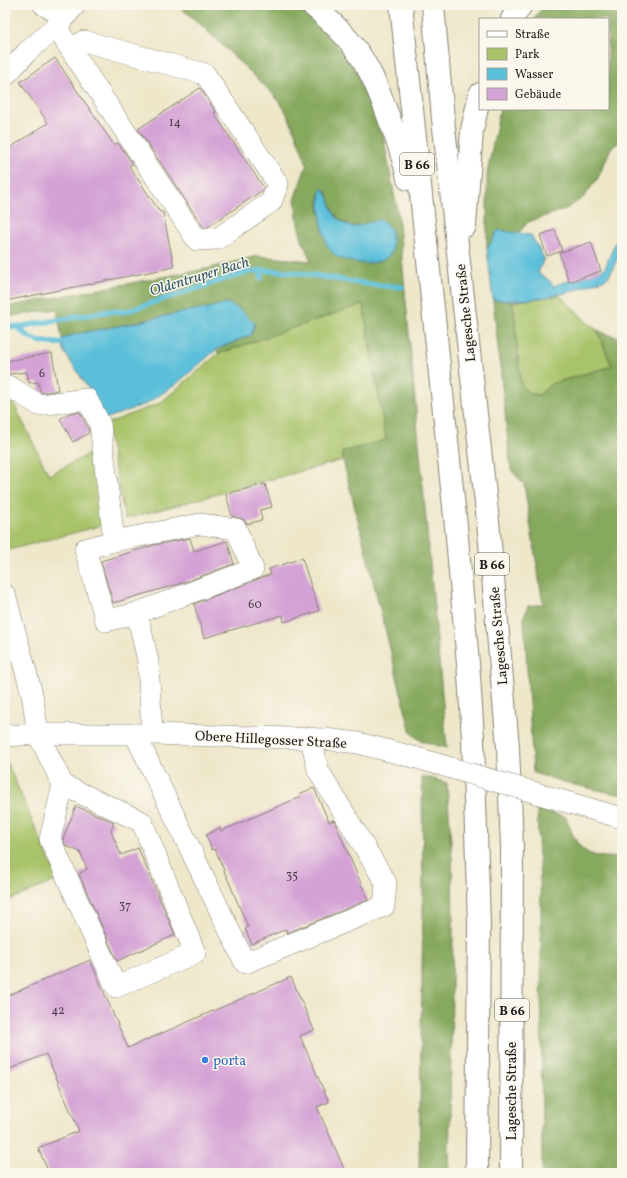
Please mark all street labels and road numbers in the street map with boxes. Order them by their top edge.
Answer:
road number: B 66 [400,153,434,175]
street label: Lagesche Straße [452,262,481,363]
road number: B 66 [475,553,509,575]
street label: Lagesche Straße [486,585,513,686]
street label: Obere Hillegosser Straße [195,727,348,754]
road number: B 66 [495,999,529,1021]
street label: Lagesche Straße [503,1041,522,1140]

